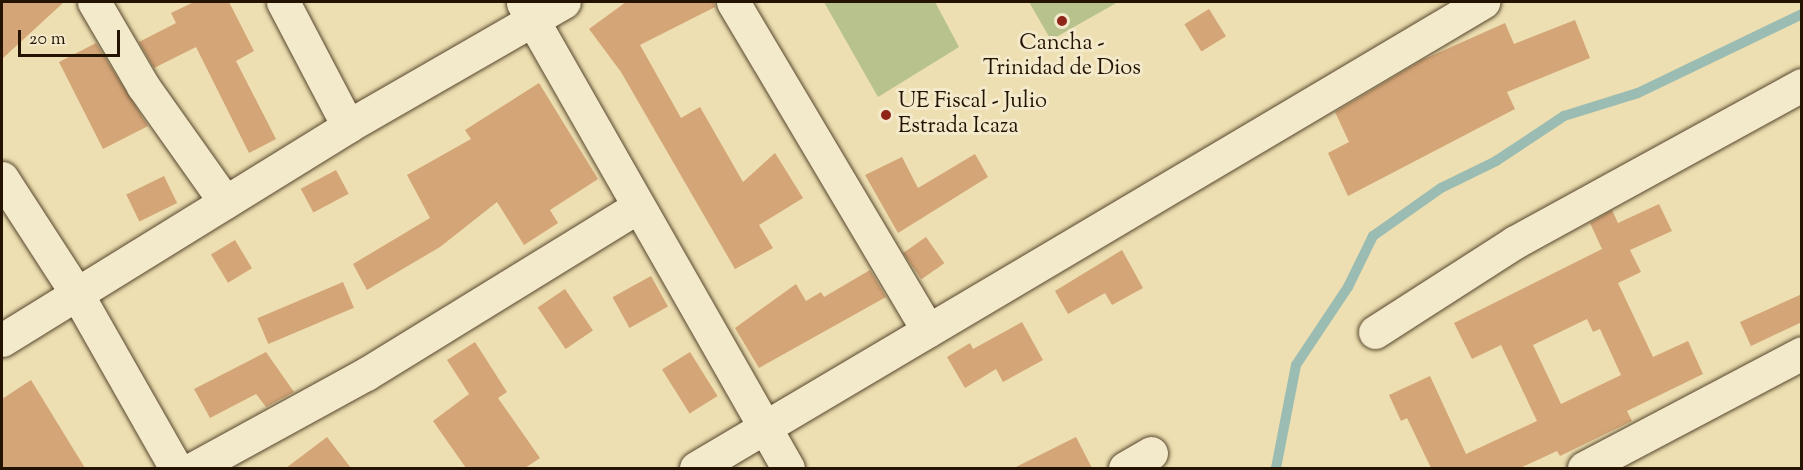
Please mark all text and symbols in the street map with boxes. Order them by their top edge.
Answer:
marker: Cancha - Trinidad de Dios [1055,14,1069,28]
scale bar [21,18,123,56]
text: 20 m [29,27,66,53]
place label: Cancha - Trinidad de Dios [983,31,1141,82]
place label: UE Fiscal - Julio Estrada Icaza [898,89,1047,140]
marker: UE Fiscal - Julio Estrada Icaza [879,108,893,122]

